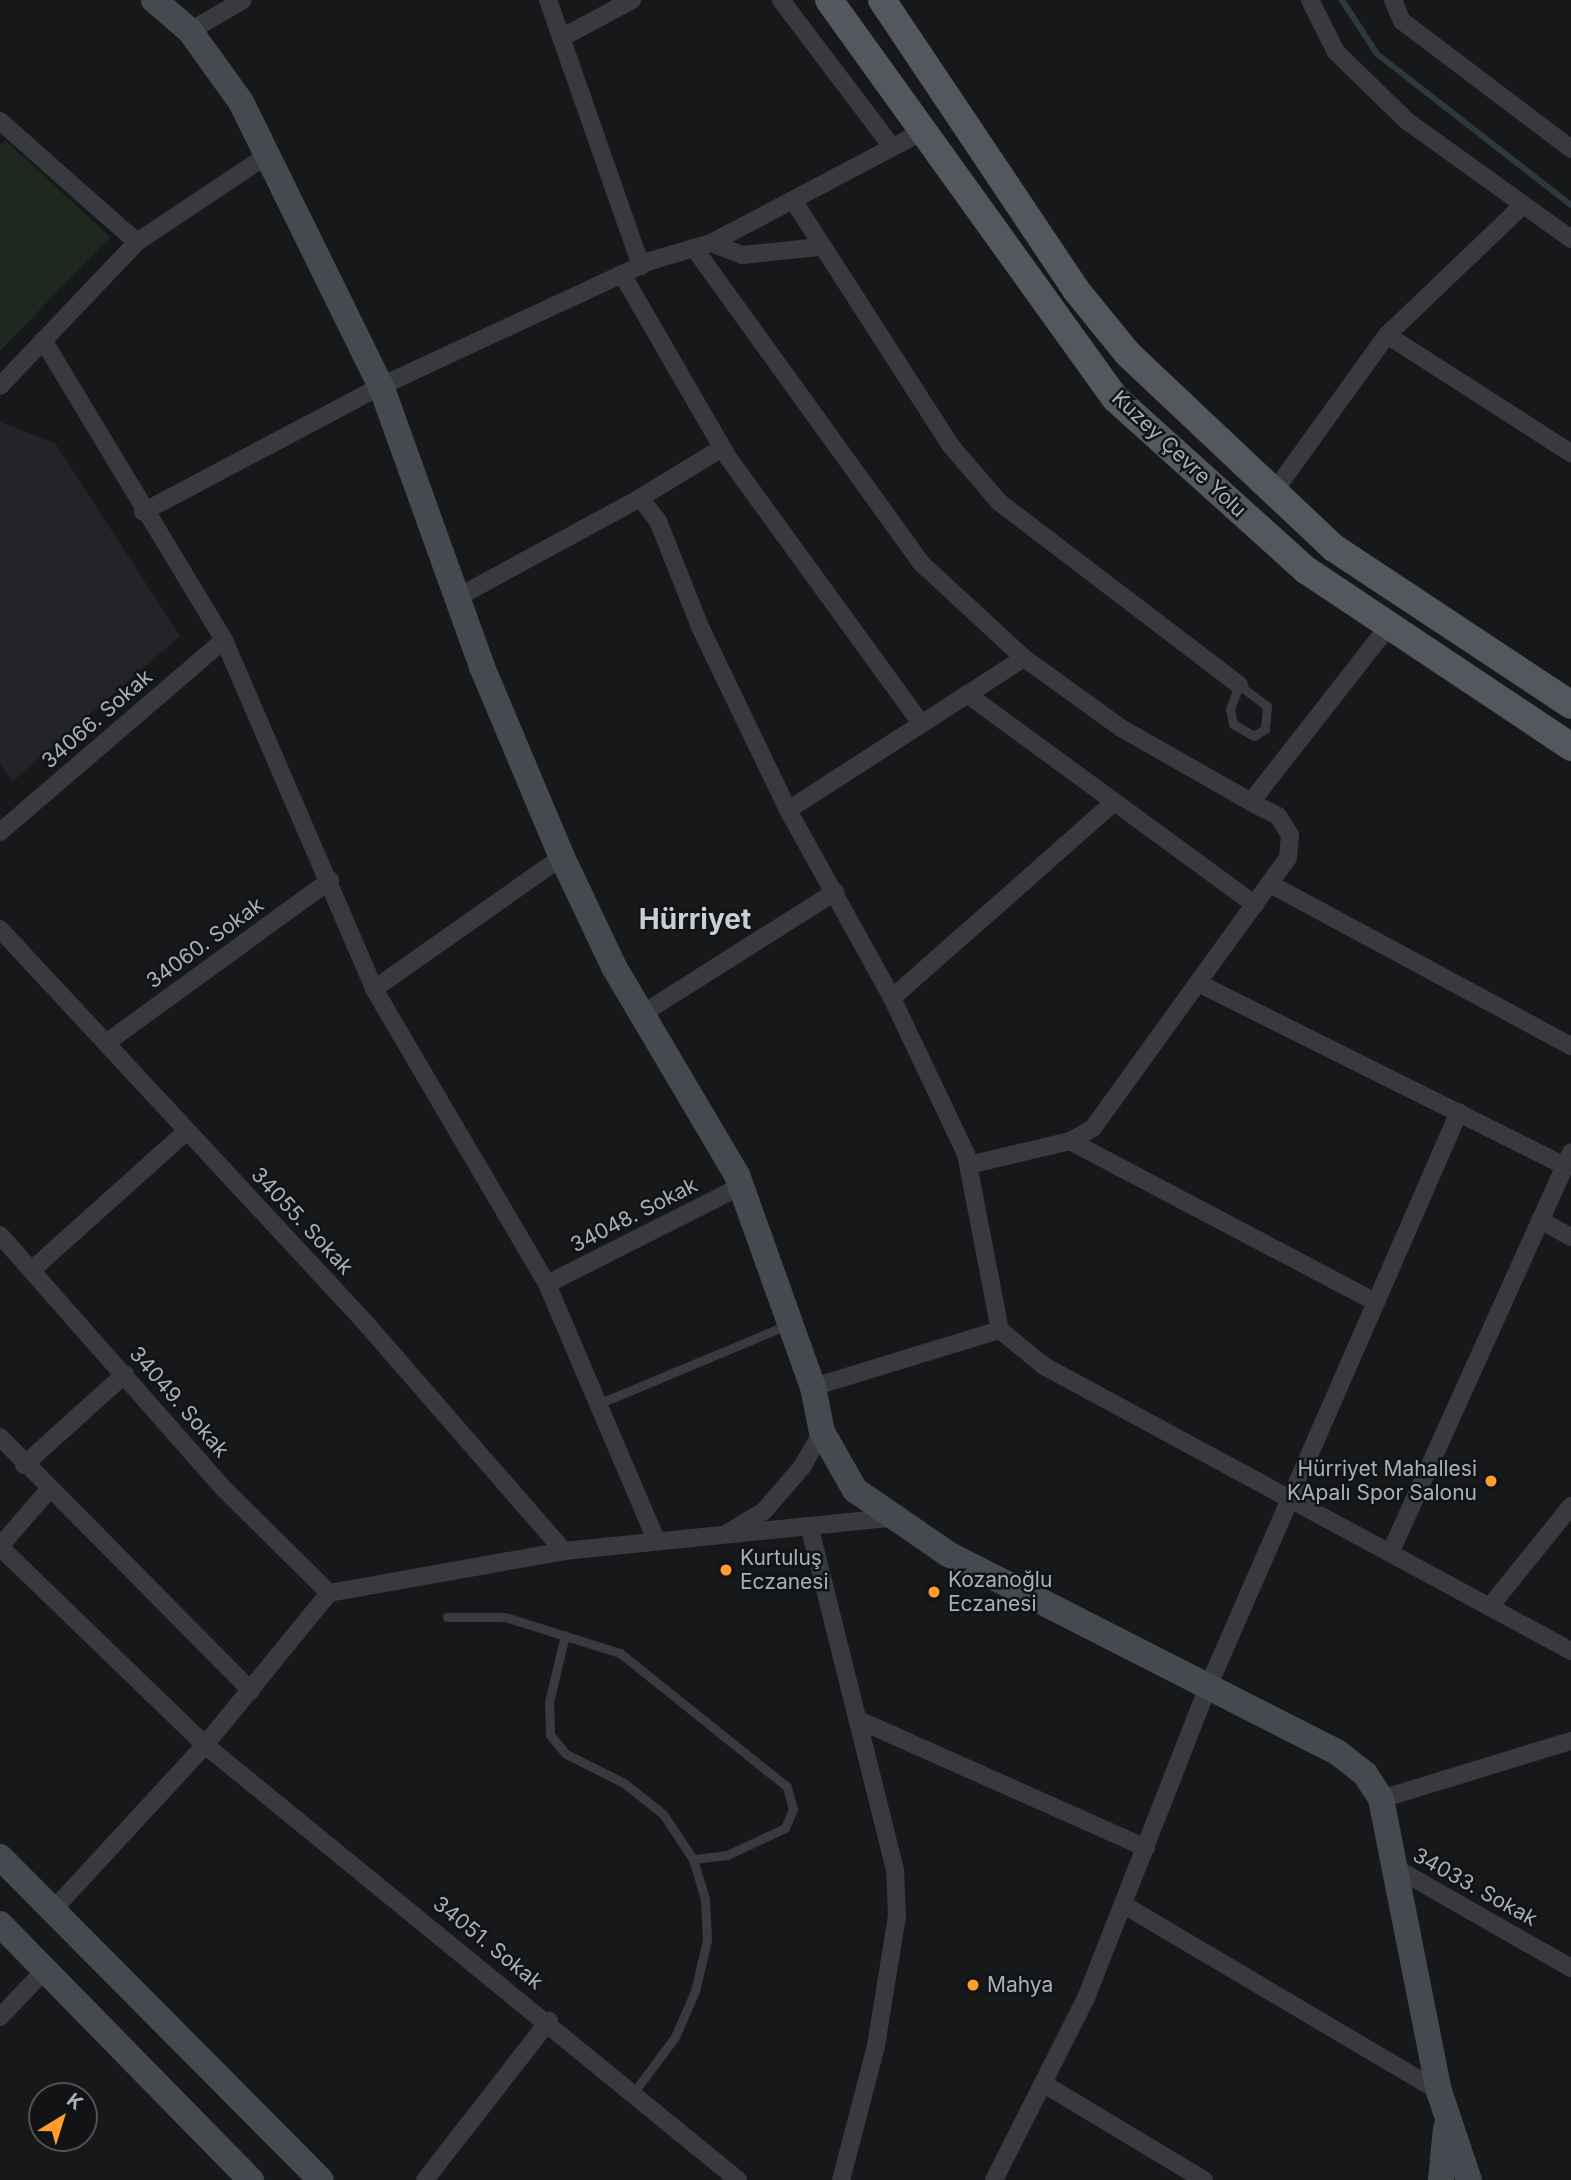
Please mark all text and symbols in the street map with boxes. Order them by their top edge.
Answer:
street label: Kuzey Çevre Yolu [1107,385,1251,523]
street label: 34066. Sokak [37,664,157,774]
street label: 34060. Sokak [142,892,268,994]
district label: Hürriyet [639,902,751,936]
street label: 34055. Sokak [246,1162,358,1280]
street label: 34048. Sokak [566,1172,702,1258]
street label: 34049. Sokak [124,1341,234,1463]
place label: Hürriyet Mahallesi KApalı Spor Salonu [1287,1456,1477,1506]
marker: Hürriyet Mahallesi KApalı Spor Salonu [1483,1473,1499,1489]
place label: Kurtuluş Eczanesi [740,1545,829,1595]
marker: Kurtuluş Eczanesi [718,1562,734,1578]
place label: Kozanoğlu Eczanesi [948,1567,1052,1617]
marker: Kozanoğlu Eczanesi [926,1584,942,1600]
street label: 34033. Sokak [1408,1842,1542,1932]
street label: 34051. Sokak [428,1891,548,1995]
place label: Mahya [987,1972,1053,1998]
marker: Mahya [965,1977,981,1993]
north arrow [28,2082,98,2152]
text: K [63,2088,87,2115]

